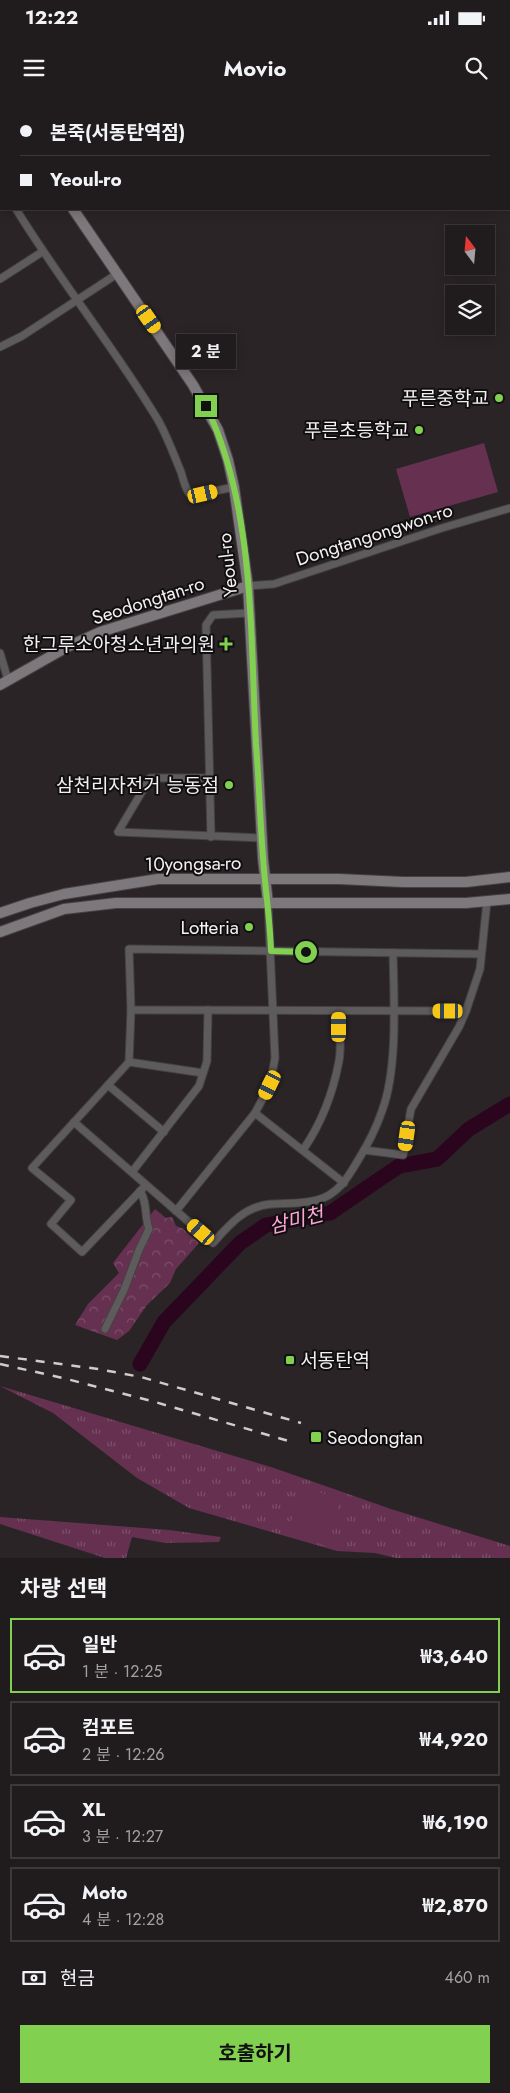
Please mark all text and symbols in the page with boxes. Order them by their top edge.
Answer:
text: 12:22 [25,4,78,31]
text: Movio [224,52,286,84]
icon: menu [20,54,48,82]
icon: search [462,54,490,82]
text: 본죽(서동탄역점) [50,119,185,146]
text: Yeoul-ro [50,166,122,193]
north arrow [445,225,495,275]
map controls [445,225,495,335]
button: layers [445,285,495,335]
car [134,302,163,336]
callout: 2 분 [176,334,236,368]
text: 2 분 [191,340,221,363]
place label: 푸른중학교 [402,385,489,412]
marker: 푸른중학교 [493,392,505,404]
route end [195,395,217,417]
place label: 푸른초등학교 [304,417,409,444]
marker: 푸른초등학교 [413,424,425,436]
car [186,483,219,505]
street label: Dongtangongwon-ro [292,496,456,573]
street label: Yeoul-ro [211,532,244,598]
street label: Seodongtan-ro [88,570,208,631]
place label: 한그루소아청소년과의원 [23,631,215,658]
marker: 한그루소아청소년과의원 [219,637,233,651]
place label: 삼천리자전거 능동점 [56,772,219,799]
marker: 삼천리자전거 능동점 [223,779,235,791]
street label: 10yongsa-ro [144,849,242,878]
place label: Lotteria [181,914,239,941]
marker: Lotteria [243,921,255,933]
route start [295,941,317,963]
car [433,1004,463,1019]
car [331,1012,346,1042]
car [256,1068,283,1102]
car [397,1120,416,1152]
water label: 삼미천 [266,1199,329,1241]
car [184,1216,217,1248]
place label: 서동탄역 [300,1347,370,1374]
marker: 서동탄역 [284,1354,296,1366]
place label: Seodongtan [327,1424,423,1451]
marker: Seodongtan [309,1430,323,1444]
text: 차량 선택 [20,1572,108,1604]
text: 일반 [82,1631,117,1658]
icon: car [22,1633,67,1678]
text: ₩3,640 [421,1643,488,1670]
text: 1 분 · 12:25 [82,1660,162,1683]
text: 컴포트 [82,1714,134,1741]
icon: car [22,1716,67,1761]
text: ₩4,920 [420,1726,488,1753]
text: 2 분 · 12:26 [82,1743,164,1766]
text: XL [82,1796,105,1823]
icon: car [22,1799,67,1844]
text: ₩6,190 [423,1809,488,1836]
text: 3 분 · 12:27 [82,1825,163,1848]
text: Moto [82,1879,127,1906]
icon: car [22,1882,67,1927]
text: ₩2,870 [423,1892,488,1919]
text: 4 분 · 12:28 [82,1908,164,1931]
icon: cash [20,1964,48,1992]
text: 현금 [60,1965,95,1992]
text: 460 m [445,1966,490,1989]
button: 호출하기 [20,2025,490,2083]

